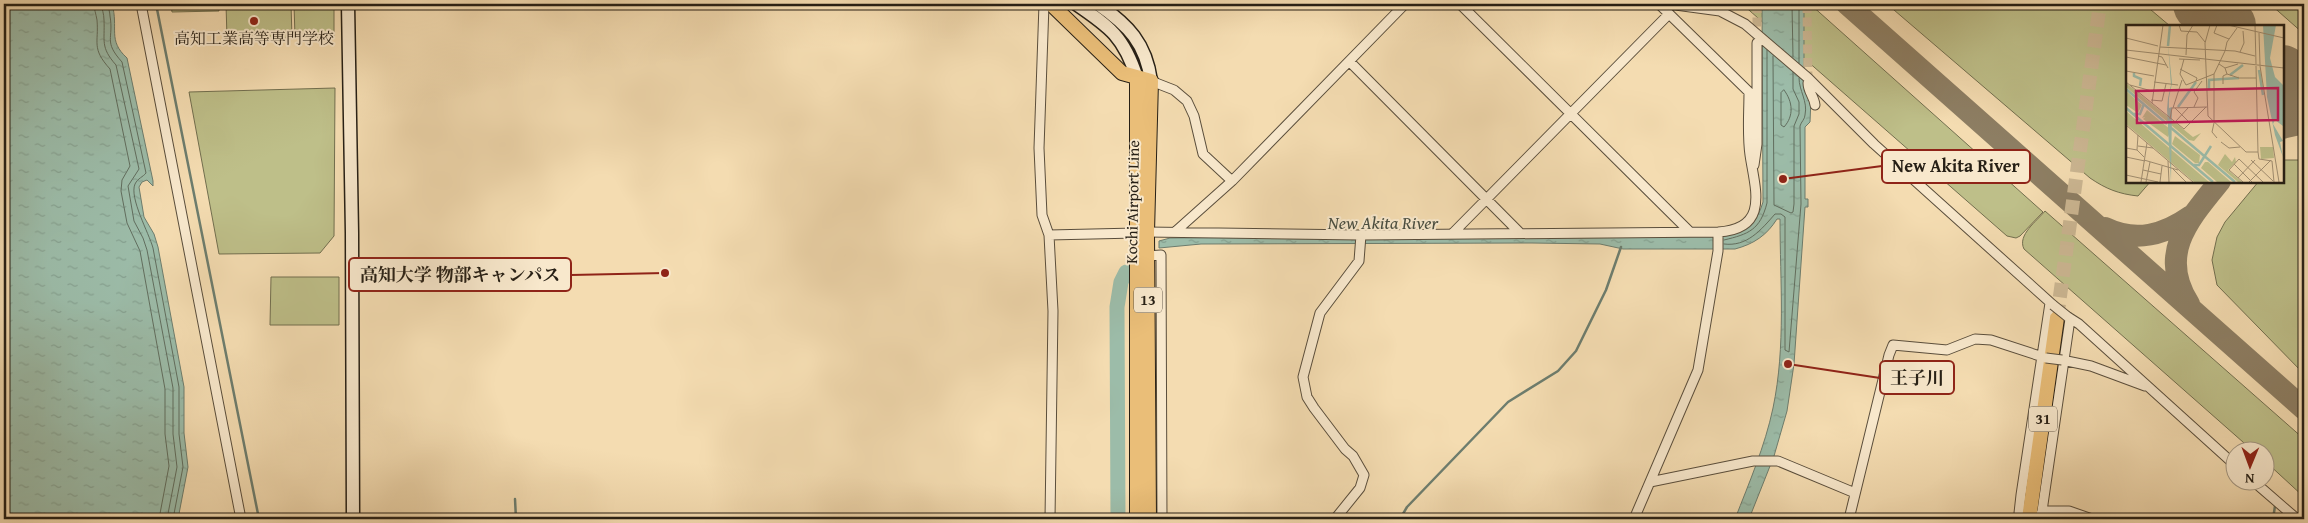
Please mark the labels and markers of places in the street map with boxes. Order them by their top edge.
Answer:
marker: 高知工業高等専門学校 [248,15,260,27]
place label: 高知工業高等専門学校 [174,26,334,50]
callout: New Akita River [1882,150,2030,183]
callout: 高知大学 物部キャンパス [349,258,571,291]
callout: 王子川 [1880,361,1954,394]

